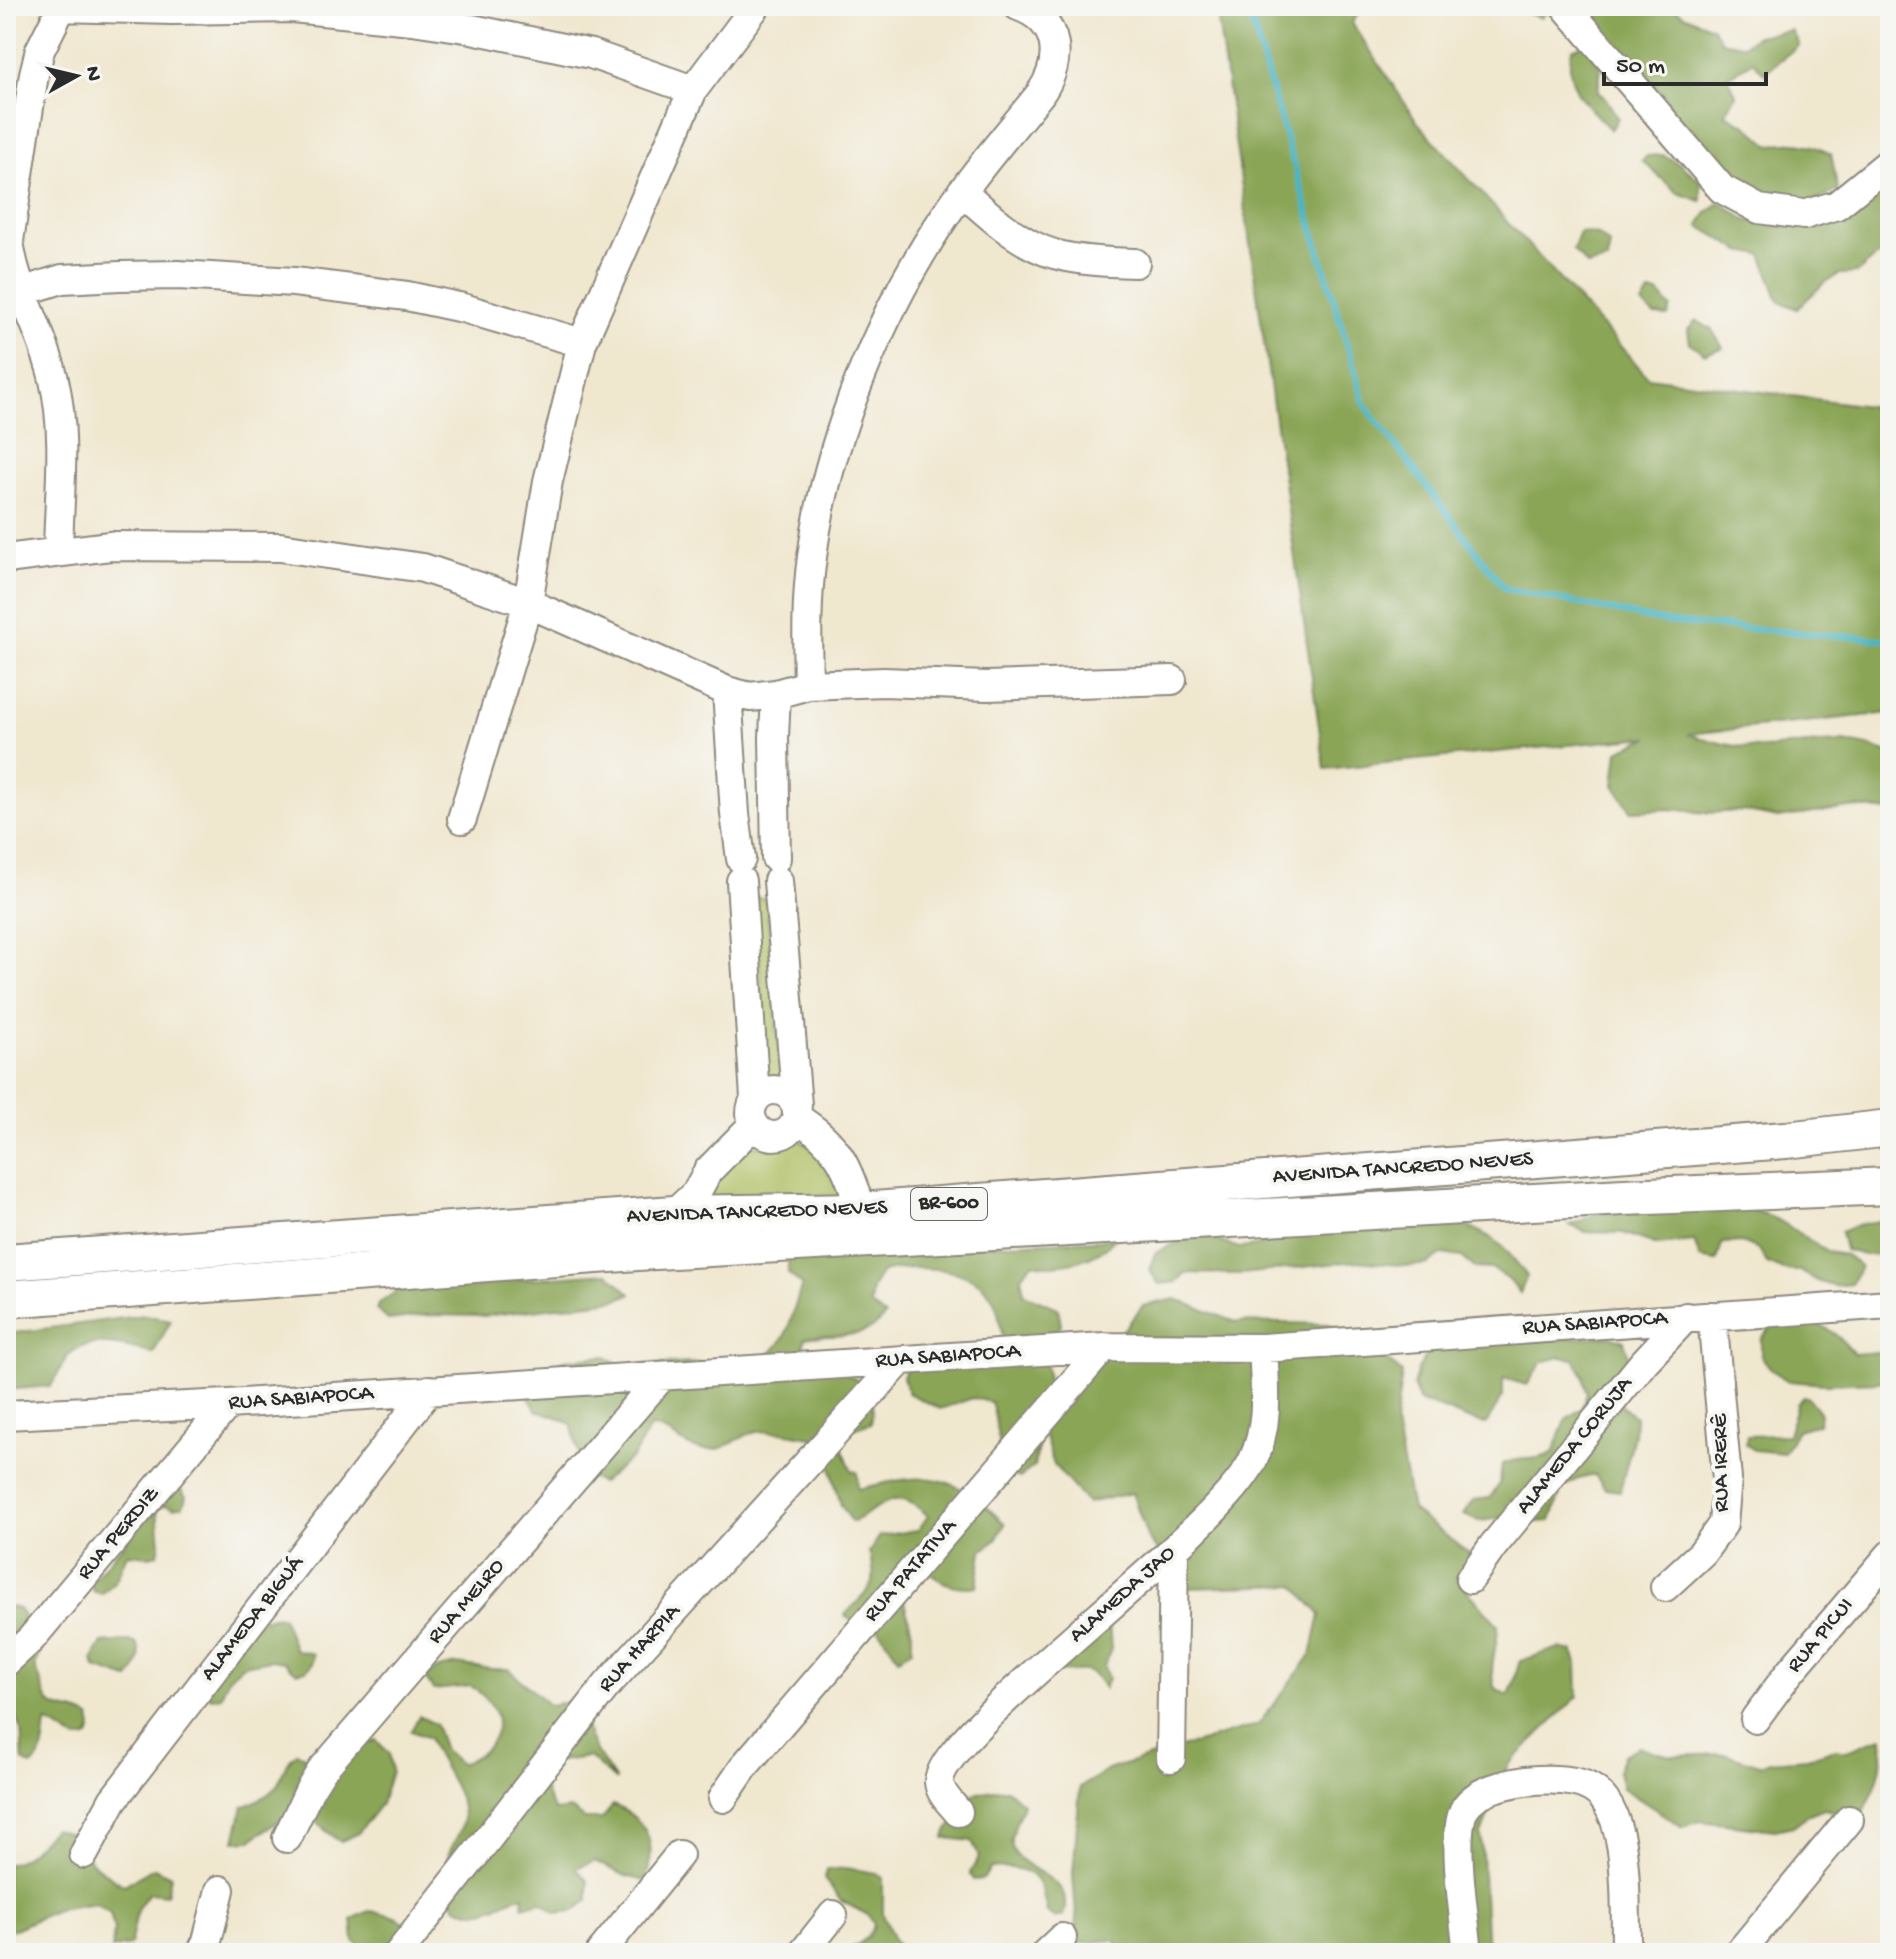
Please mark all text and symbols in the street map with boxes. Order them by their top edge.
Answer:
north arrow [36,36,116,116]
scale bar [1604,36,1766,86]
text: 50 m [1616,53,1665,82]
text: N [78,65,106,83]
street label: AVENIDA TANCREDO NEVES [1272,1147,1535,1191]
road number: BR-600 [911,1188,987,1220]
street label: AVENIDA TANCREDO NEVES [626,1195,889,1231]
street label: RUA SABIAPOCA [1522,1306,1669,1342]
street label: RUA SABIAPOCA [875,1339,1022,1375]
street label: ALAMEDA CORUJA [1512,1371,1639,1520]
street label: RUA SABIAPOCA [228,1381,375,1417]
street label: RUA IRERÊ [1708,1412,1736,1512]
street label: RUA PERDIZ [73,1482,166,1586]
street label: RUA PATATIVA [859,1513,963,1628]
street label: ALAMEDA JAO [1065,1541,1181,1649]
street label: ALAMEDA BIGUÁ [196,1550,311,1687]
street label: RUA MELRO [423,1554,511,1650]
street label: RUA PICUI [1782,1593,1860,1679]
street label: RUA HARPIA [594,1599,687,1699]

